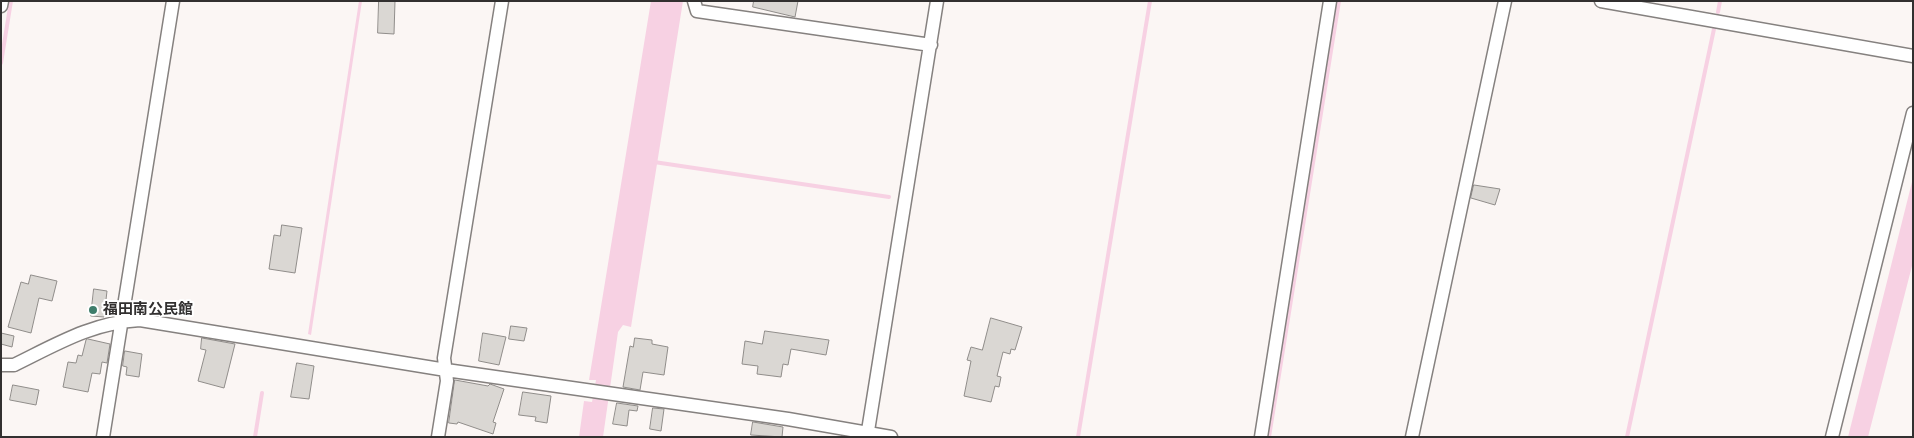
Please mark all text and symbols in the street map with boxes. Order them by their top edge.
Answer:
place label: 福田南公民館 [103,301,193,319]
marker: 福田南公民館 [87,304,99,316]

